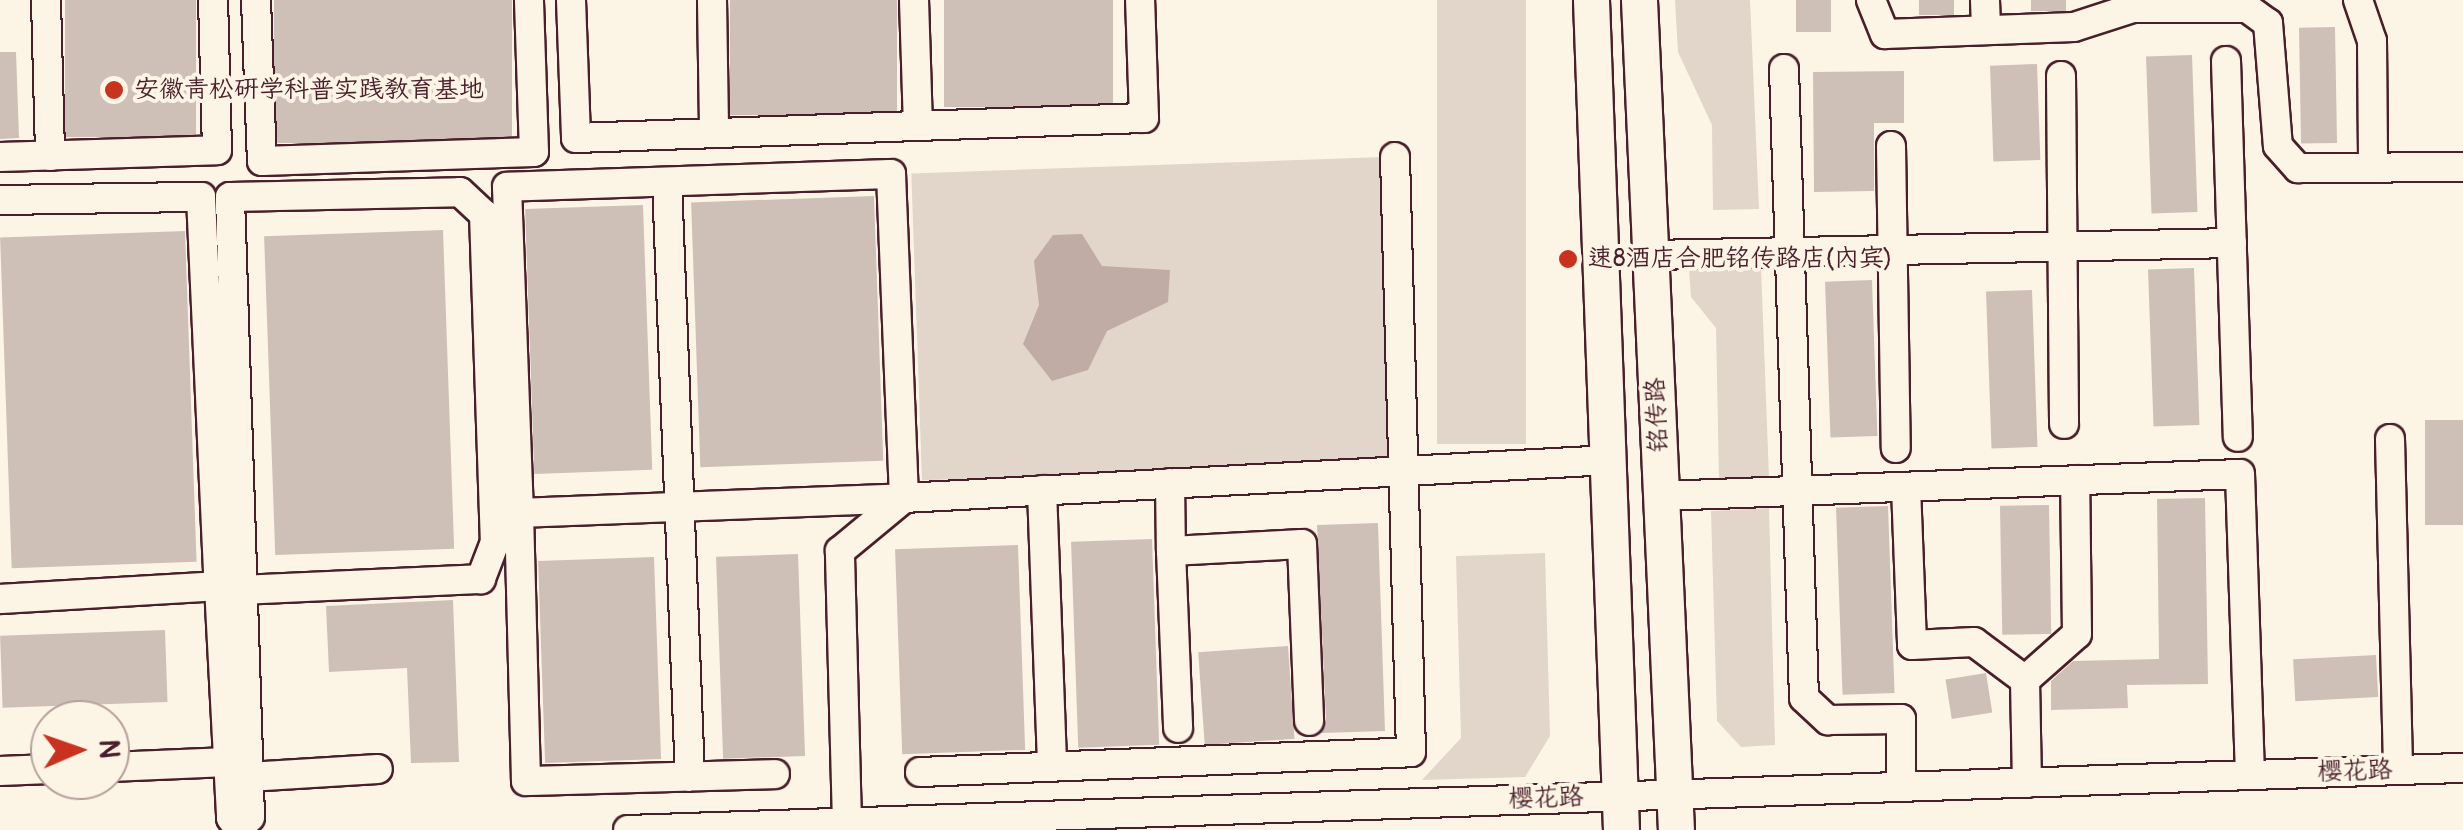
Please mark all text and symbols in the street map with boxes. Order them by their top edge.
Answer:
place label: 安徽青松研学科普实践教育基地 [134,75,484,105]
marker: 安徽青松研学科普实践教育基地 [103,79,125,101]
place label: 速8酒店合肥铭传路店(内宾) [1588,244,1892,274]
marker: 速8酒店合肥铭传路店(内宾) [1557,248,1579,270]
street label: 铭传路 [1641,377,1675,453]
north arrow [30,700,130,800]
text: N [91,739,126,759]
street label: 樱花路 [2317,756,2393,788]
street label: 樱花路 [1508,783,1584,815]

